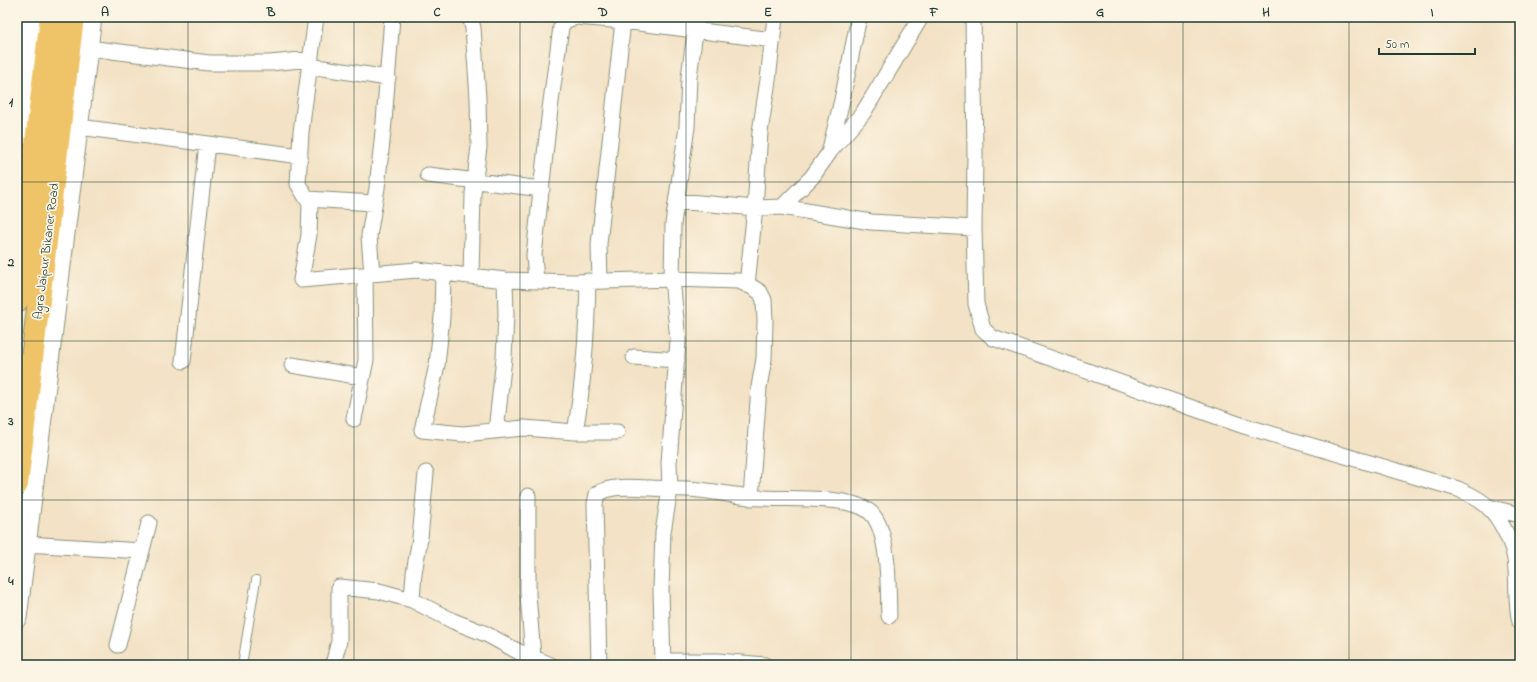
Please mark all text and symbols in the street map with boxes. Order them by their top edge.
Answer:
text: A [101,3,109,22]
text: B [266,3,276,22]
text: C [433,3,441,22]
text: D [597,3,608,22]
text: E [764,3,772,22]
text: F [929,3,939,22]
text: G [1096,3,1104,22]
text: H [1262,3,1270,22]
text: I [1430,3,1434,22]
scale bar [1379,30,1475,56]
text: 50 m [1385,36,1409,54]
text: 1 [9,93,14,112]
street label: Agra Jaipur Bikaner Road [29,181,65,321]
text: 2 [7,253,15,272]
text: 3 [7,412,14,431]
text: 4 [7,572,14,591]

